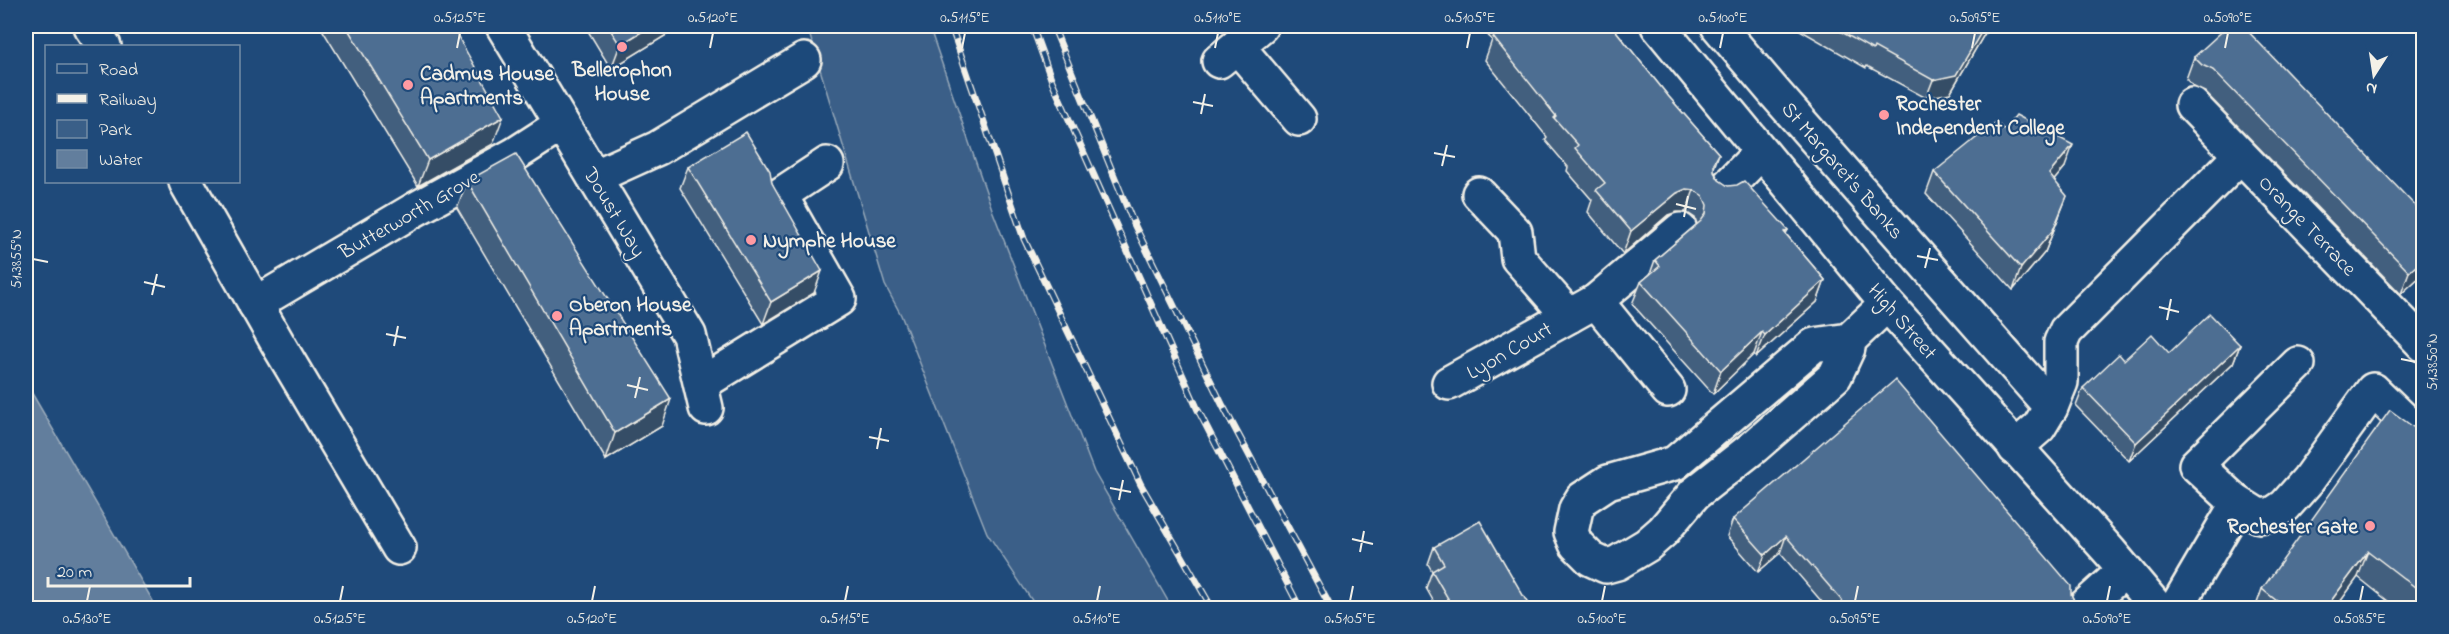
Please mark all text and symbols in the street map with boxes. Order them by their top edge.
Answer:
text: 0.5125°E [434,7,486,29]
text: 0.5120°E [688,7,738,29]
text: 0.5115°E [940,7,990,29]
text: 0.5110°E [1194,7,1242,29]
text: 0.5105°E [1444,7,1496,29]
text: 0.5100°E [1699,7,1747,29]
text: 0.5095°E [1950,7,2000,29]
text: 0.5090°E [2204,7,2252,29]
marker: Bellerophon House [615,40,629,54]
legend [45,45,240,183]
north arrow [2344,45,2404,105]
place label: Bellerophon House [571,56,672,110]
text: Road [99,58,138,84]
place label: Cadmus House Apartments [420,60,555,114]
text: N [2363,75,2379,101]
marker: Cadmus House Apartments [401,78,415,92]
text: Railway [99,88,156,114]
place label: Rochester Independent College [1896,90,2065,146]
street label: St Margaret's Banks [1772,96,1910,248]
marker: Rochester Independent College [1877,108,1891,122]
text: Park [99,118,132,144]
text: Water [99,148,143,174]
street label: Doust Way [572,161,652,265]
street label: Butterworth Grove [333,163,486,269]
street label: Orange Terrace [2249,169,2363,286]
place label: Nymphe House [763,227,896,259]
text: 51.3855°N [6,229,28,289]
marker: Nymphe House [744,233,758,247]
street label: High Street [1858,277,1943,368]
place label: Oberon House Apartments [569,291,692,345]
marker: Oberon House Apartments [550,309,564,323]
street label: Lyon Court [1462,315,1559,390]
text: 51.3850°N [2422,333,2444,391]
place label: Rochester Gate [2227,513,2359,543]
marker: Rochester Gate [2363,519,2377,533]
scale bar [48,550,190,588]
text: 20 m [57,560,92,586]
text: 0.5130°E [63,608,111,630]
text: 0.5125°E [314,608,366,630]
text: 0.5120°E [567,608,617,630]
text: 0.5115°E [820,608,870,630]
text: 0.5110°E [1073,608,1121,630]
text: 0.5105°E [1324,608,1376,630]
text: 0.5100°E [1578,608,1626,630]
text: 0.5095°E [1830,608,1880,630]
text: 0.5090°E [2083,608,2131,630]
text: 0.5085°E [2334,608,2386,630]

